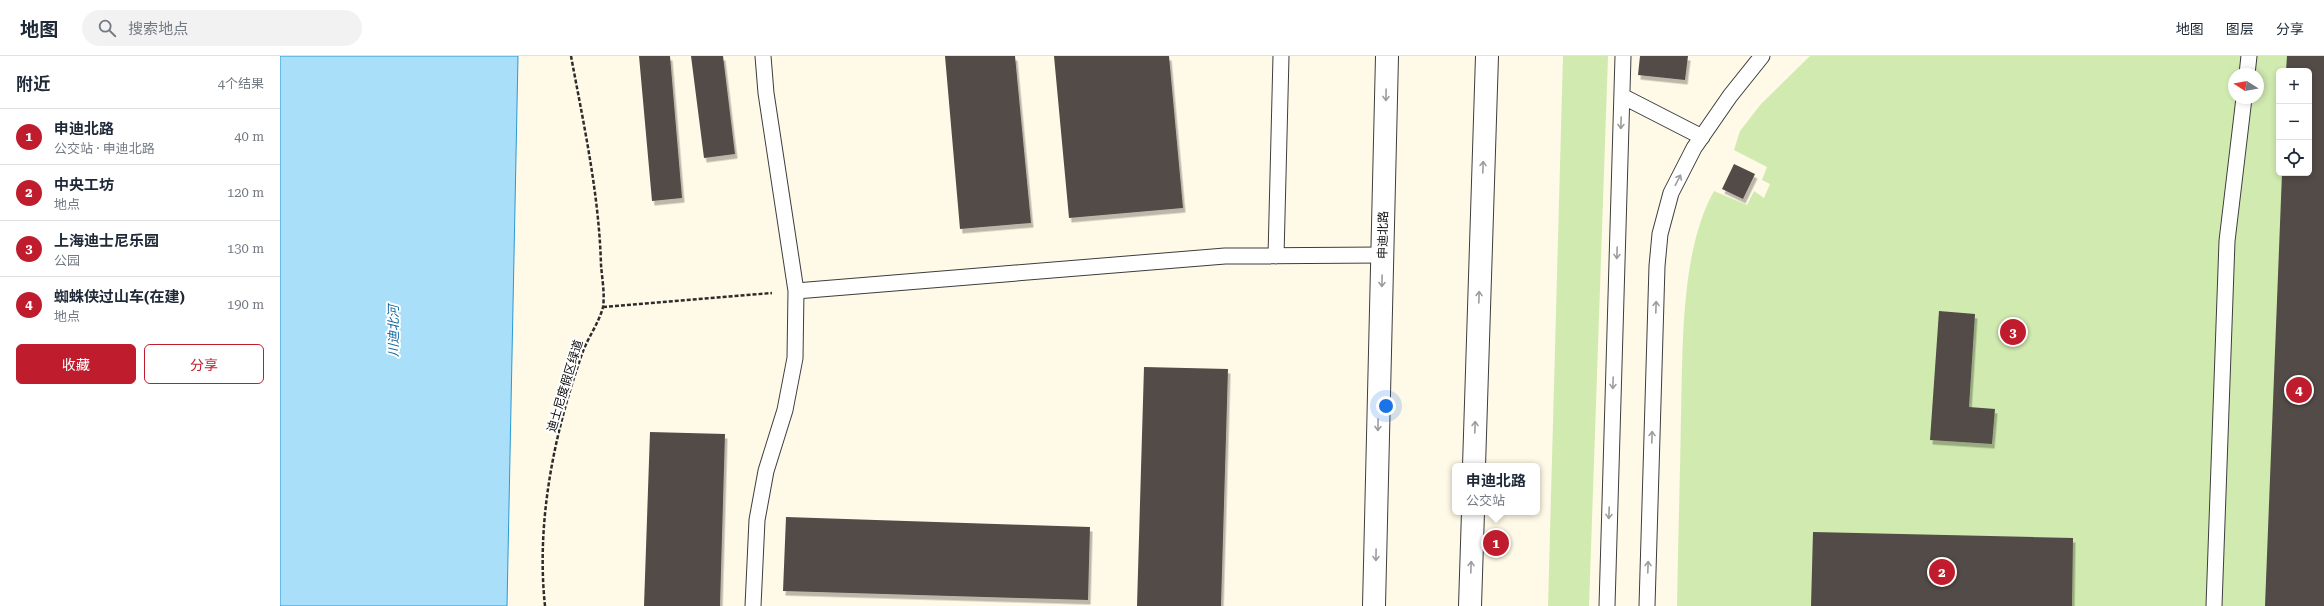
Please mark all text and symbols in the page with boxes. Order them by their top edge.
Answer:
search box [82,10,362,46]
icon: search [96,17,118,39]
text: 地图 [20,18,58,41]
text: 搜索地点 [128,20,188,38]
text: 地图 [2176,21,2204,37]
text: 图层 [2226,21,2254,37]
text: 分享 [2276,21,2304,37]
north arrow [2228,68,2264,104]
map controls [2276,68,2312,176]
button: + [2276,68,2312,104]
text: 附近 [16,74,50,94]
text: 4个结果 [218,76,264,91]
one-way arrow [1382,88,1390,101]
button: − [2276,104,2312,140]
one-way arrow [1617,116,1625,129]
text: 申迪北路 [54,120,114,138]
text: 1 [25,129,33,144]
text: 40 m [234,129,264,144]
button: locate [2276,140,2312,176]
text: 公交站 · 申迪北路 [54,141,155,156]
one-way arrow [1479,161,1487,174]
one-way arrow [1674,175,1682,187]
text: 中央工坊 [54,176,114,194]
text: 2 [25,185,33,200]
text: 120 m [227,185,264,200]
text: 地点 [54,197,80,212]
street label: 申迪北路 [1376,211,1390,259]
text: 上海迪士尼乐园 [54,232,159,250]
text: 3 [25,241,33,256]
text: 130 m [227,241,264,256]
one-way arrow [1613,246,1621,259]
text: 公园 [54,253,80,268]
one-way arrow [1378,274,1386,287]
text: 蜘蛛侠过山车(在建) [54,288,185,306]
one-way arrow [1476,291,1483,304]
text: 4 [25,297,33,312]
text: 190 m [227,297,264,312]
one-way arrow [1652,301,1660,314]
water label: 川迪北河 [386,302,401,357]
text: 地点 [54,309,80,324]
pin: 3 [2000,317,2026,347]
street label: 迪士尼度假区绿道 [544,338,586,434]
button: 收藏 [16,344,136,384]
button: 分享 [144,344,264,384]
pin: 4 [2286,375,2312,405]
one-way arrow [1609,376,1617,389]
your location [1376,396,1396,416]
one-way arrow [1375,418,1382,431]
one-way arrow [1472,421,1479,434]
one-way arrow [1648,431,1656,444]
popup [1452,463,1540,515]
text: 申迪北路 [1466,472,1526,490]
text: 公交站 [1466,493,1505,508]
one-way arrow [1605,506,1613,519]
pin: 1 [1483,528,1509,558]
one-way arrow [1372,548,1379,561]
pin: 2 [1929,557,1955,587]
one-way arrow [1467,561,1475,574]
one-way arrow [1644,561,1652,574]

